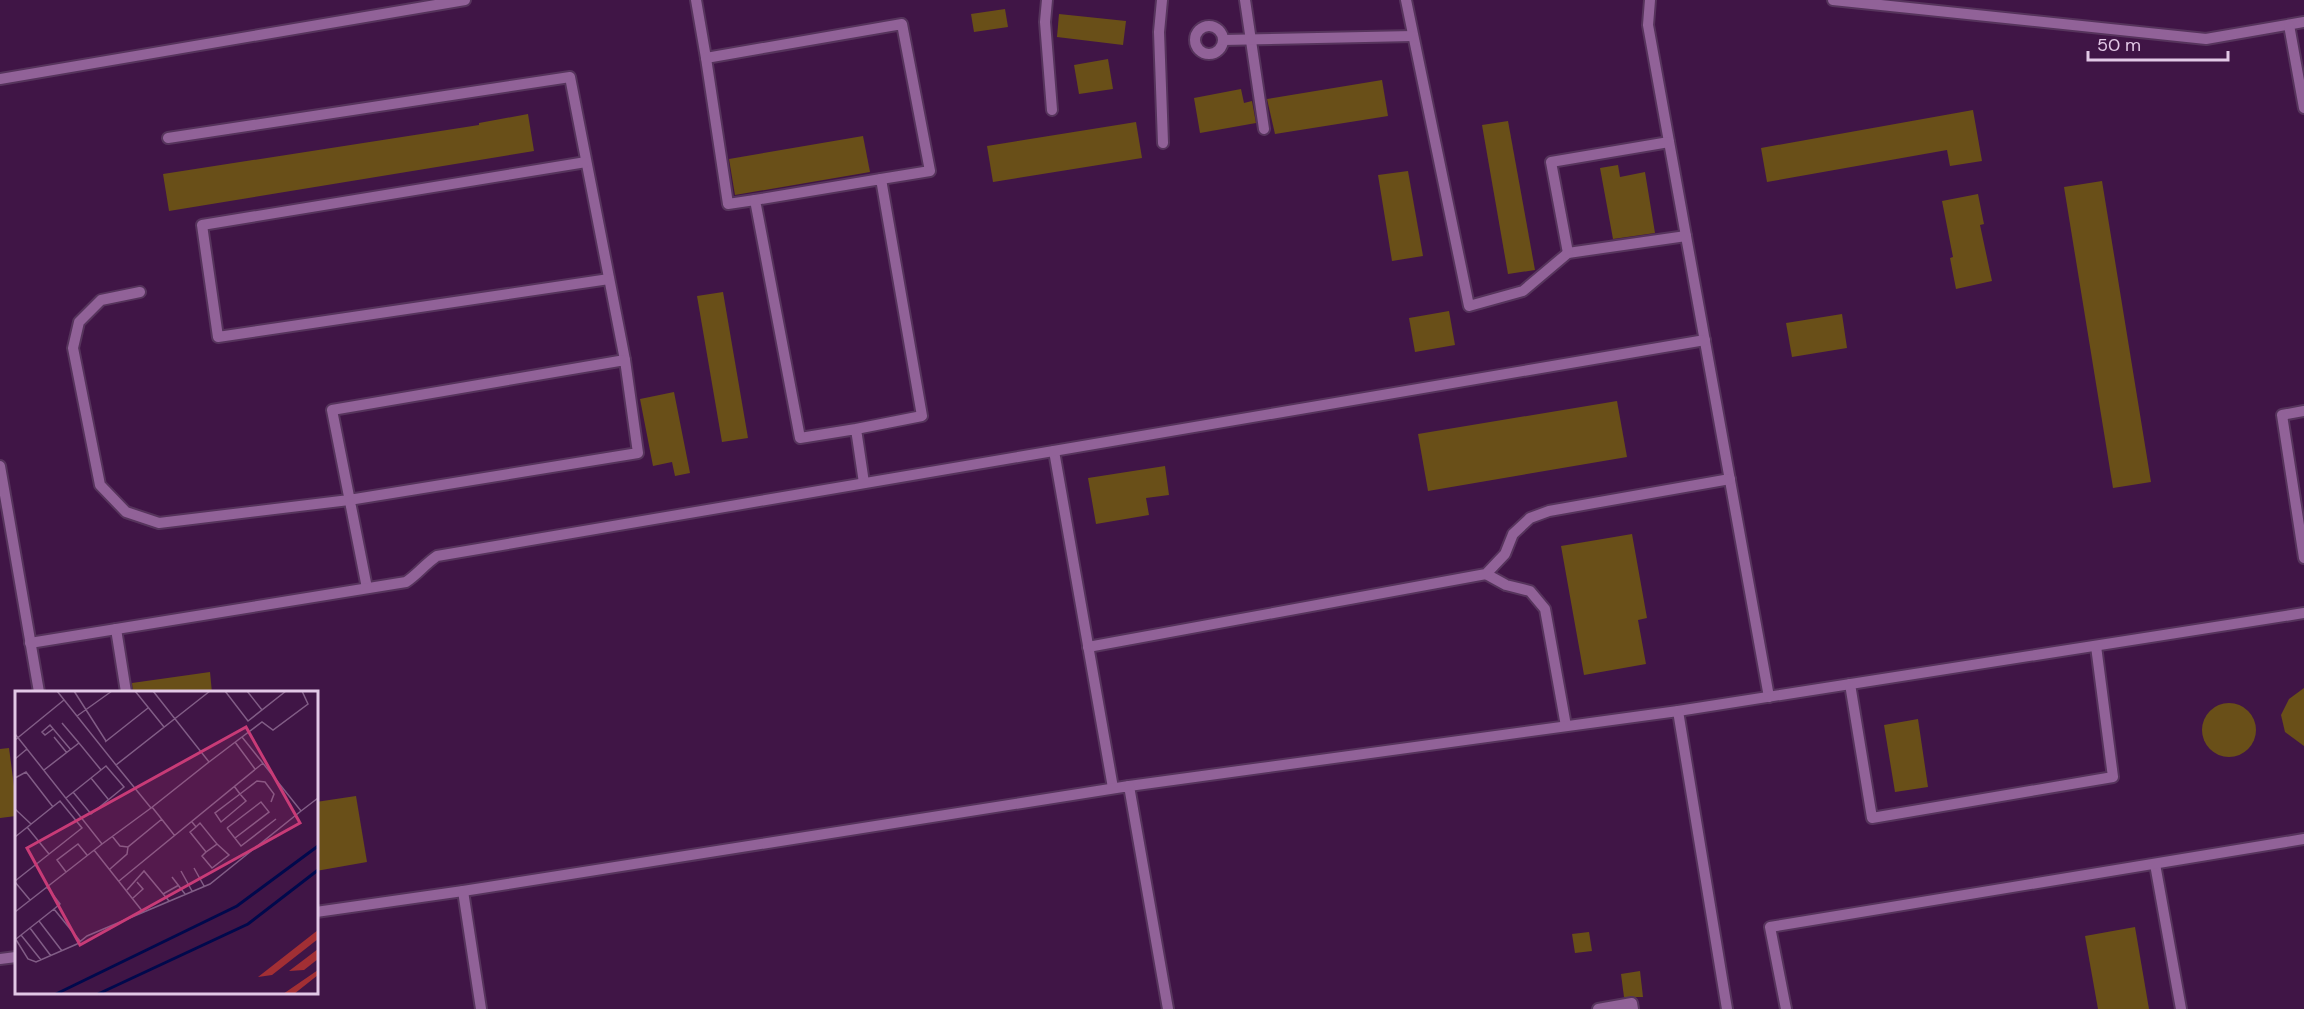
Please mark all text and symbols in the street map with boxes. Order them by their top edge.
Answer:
scale bar [2088,24,2228,62]
text: 50 m [2097,33,2141,57]
inset map [15,691,318,994]

